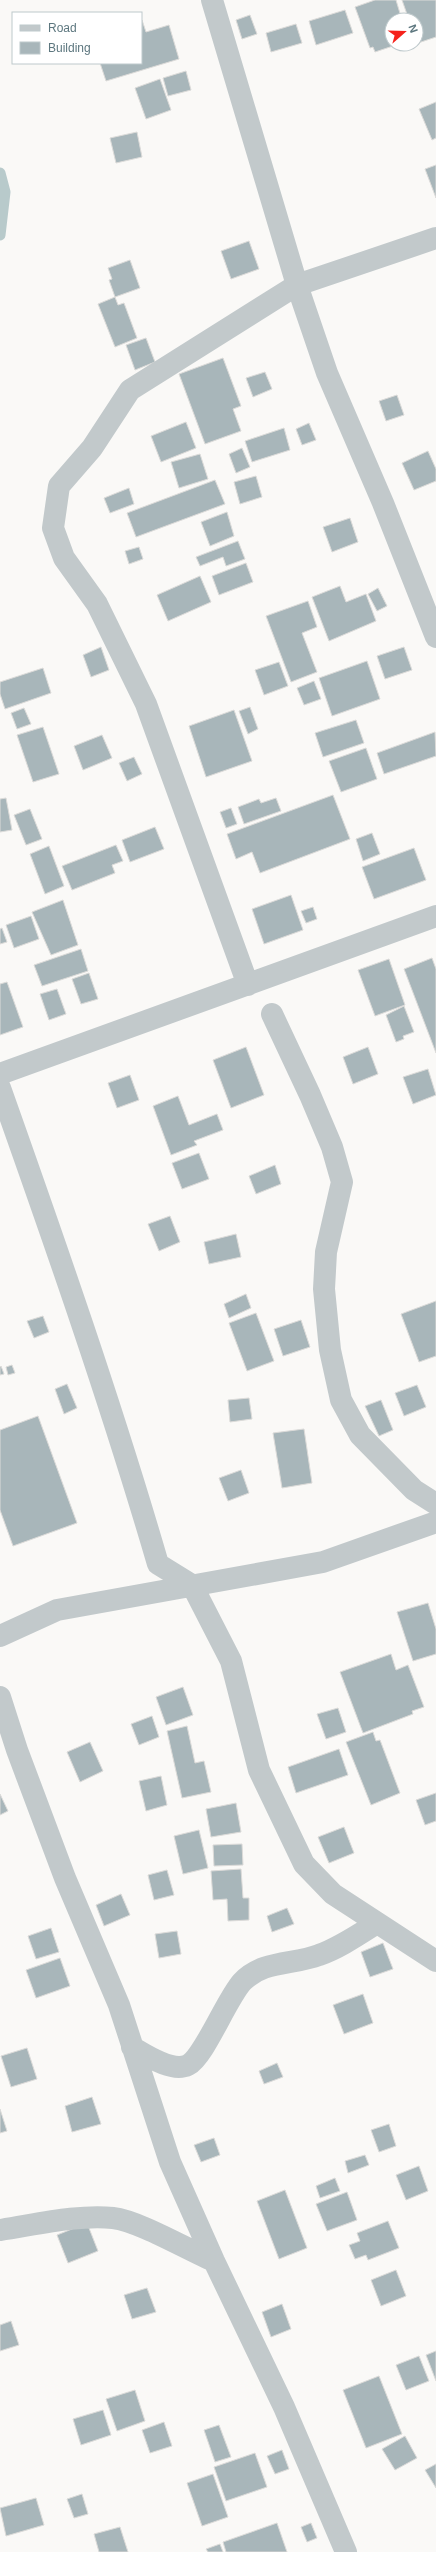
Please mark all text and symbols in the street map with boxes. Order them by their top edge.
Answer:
legend [12,12,142,64]
north arrow [384,12,424,52]
text: Road [48,21,77,35]
text: N [406,23,420,34]
text: Building [48,41,91,55]

